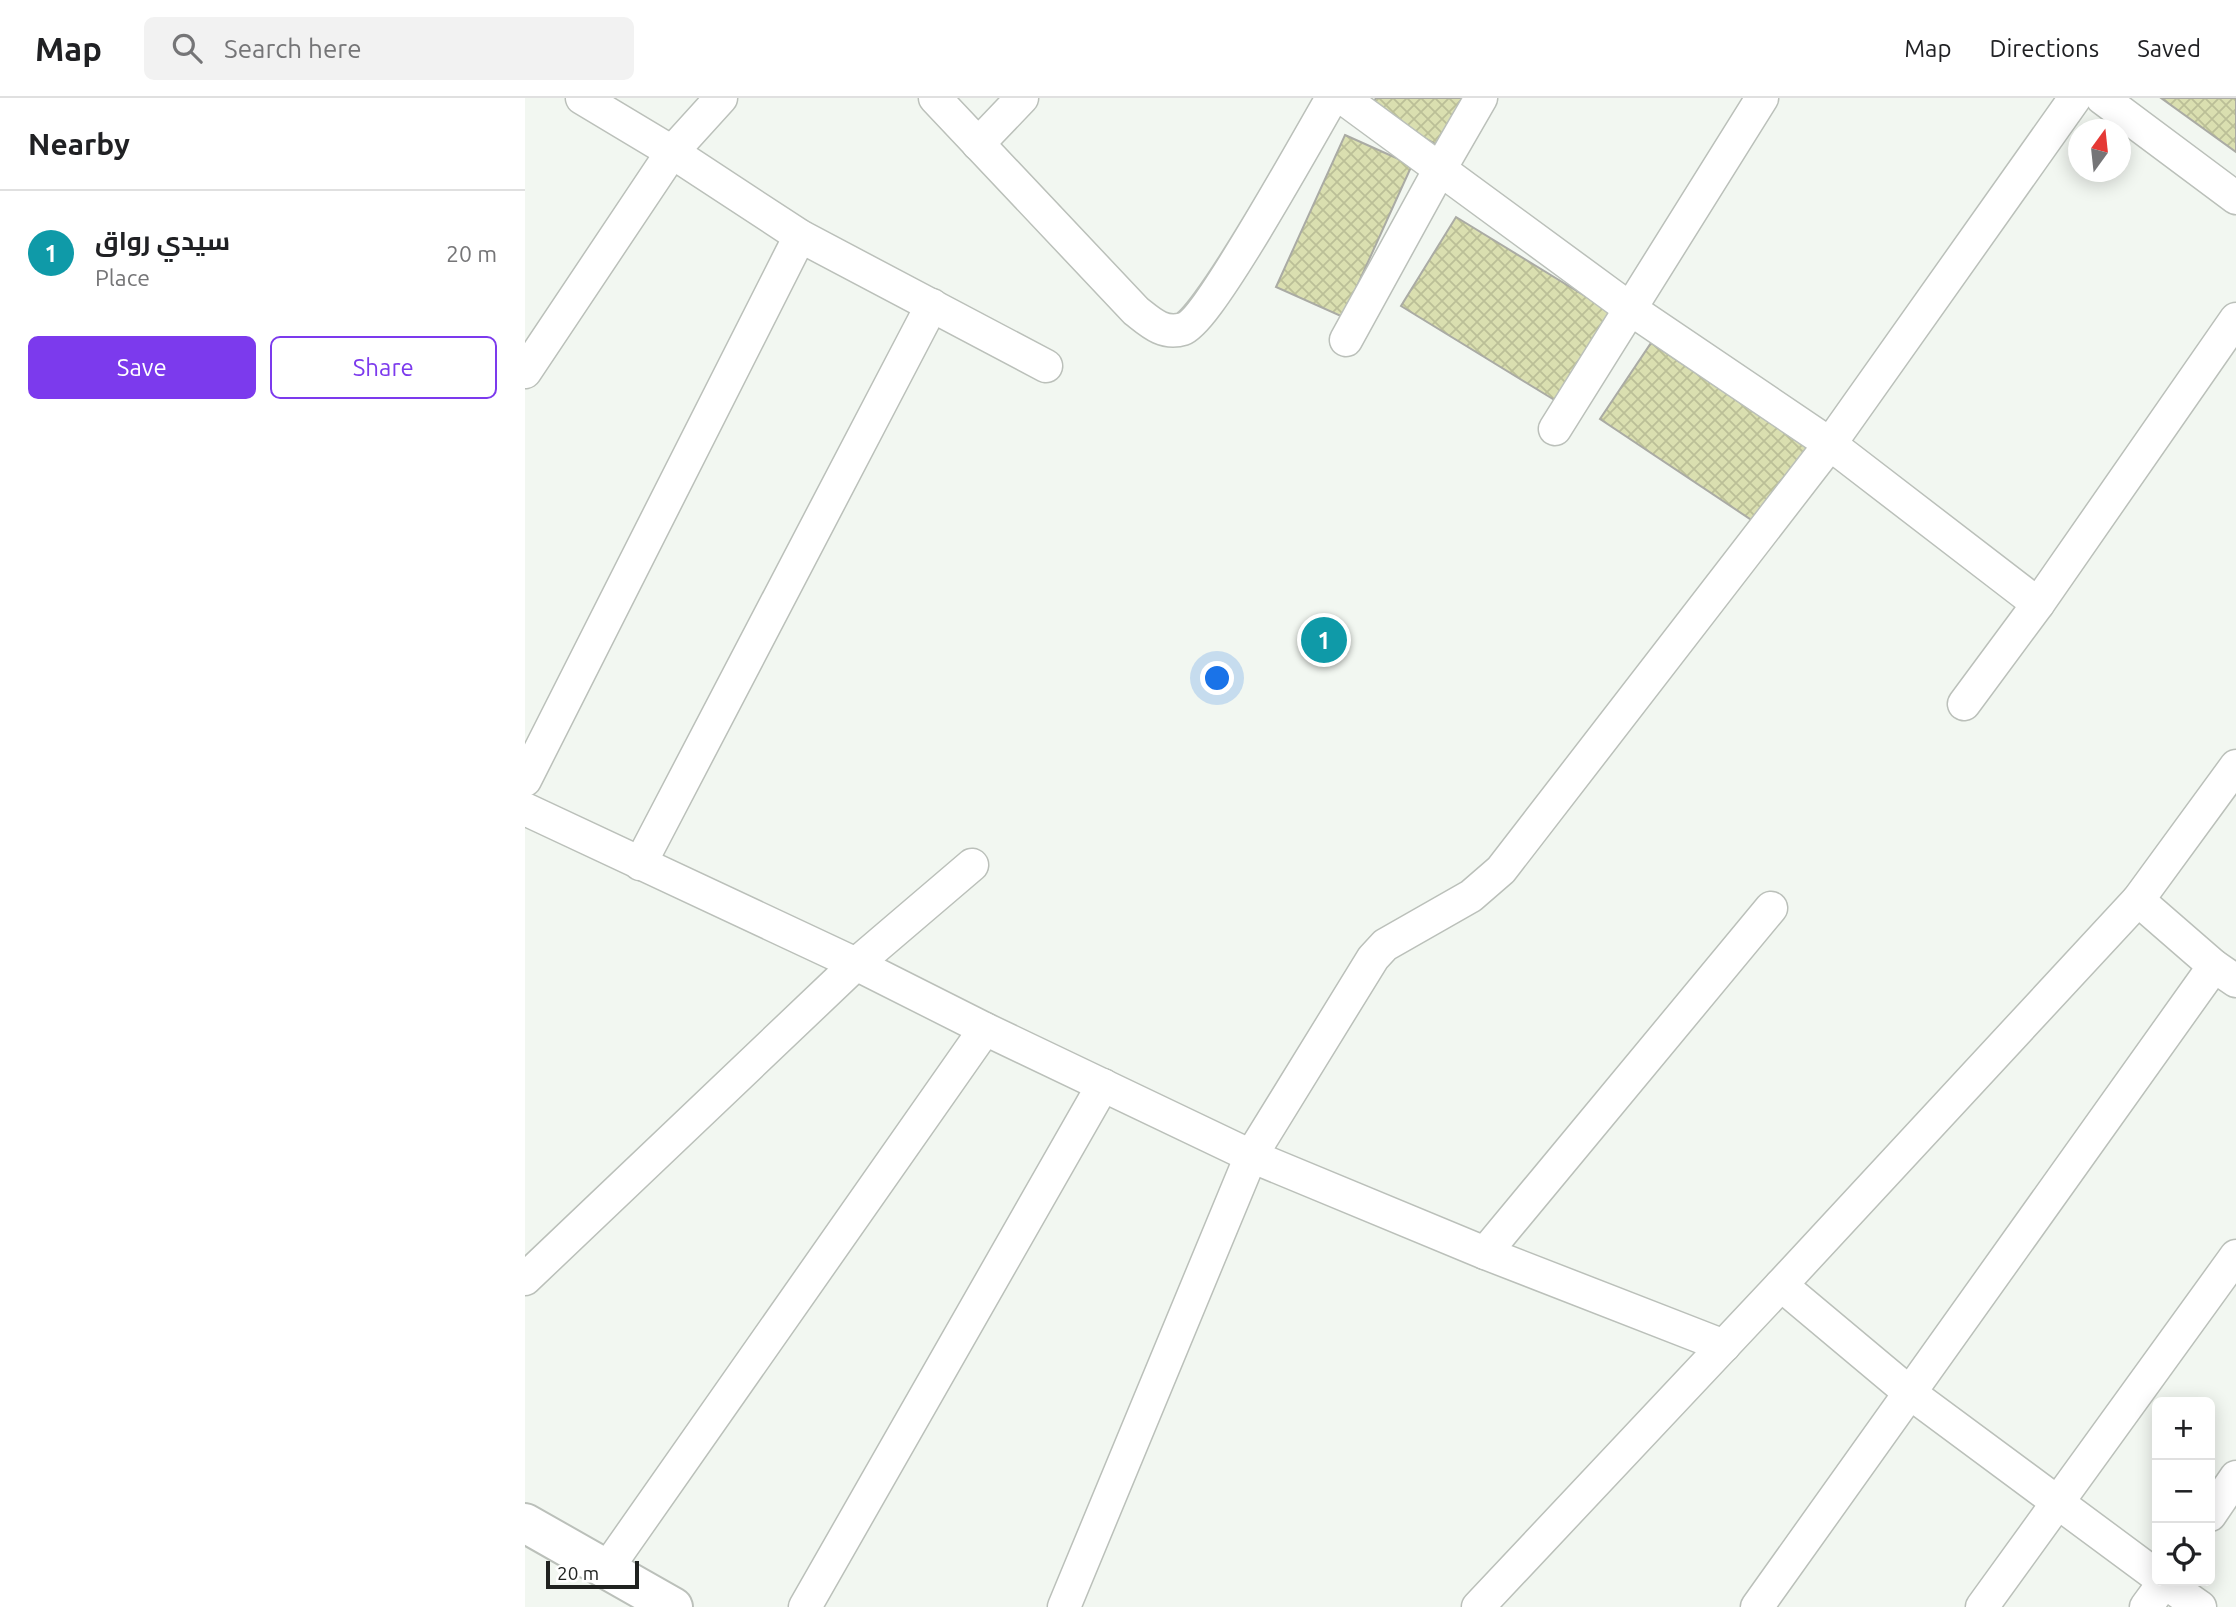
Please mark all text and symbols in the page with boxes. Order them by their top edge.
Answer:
search box [144,17,634,80]
icon: search [168,29,206,67]
text: Map [35,30,102,67]
text: Search here [224,34,362,63]
text: Map [1904,35,1951,62]
text: Directions [1989,35,2099,62]
text: Saved [2137,35,2201,62]
north arrow [2068,119,2131,182]
text: Nearby [28,127,130,161]
text: سيدي رواق [95,226,230,255]
text: 1 [45,241,57,266]
text: 20 m [446,241,497,266]
text: Place [95,265,150,290]
button: Save [28,336,256,399]
button: Share [270,336,497,399]
pin: 1 [1301,614,1347,666]
your location [1200,661,1234,695]
map controls [2152,1397,2215,1586]
button: + [2152,1397,2215,1460]
button: − [2152,1460,2215,1523]
button: locate [2152,1523,2215,1586]
scale bar [546,1558,639,1590]
text: 20 m [557,1562,599,1584]

